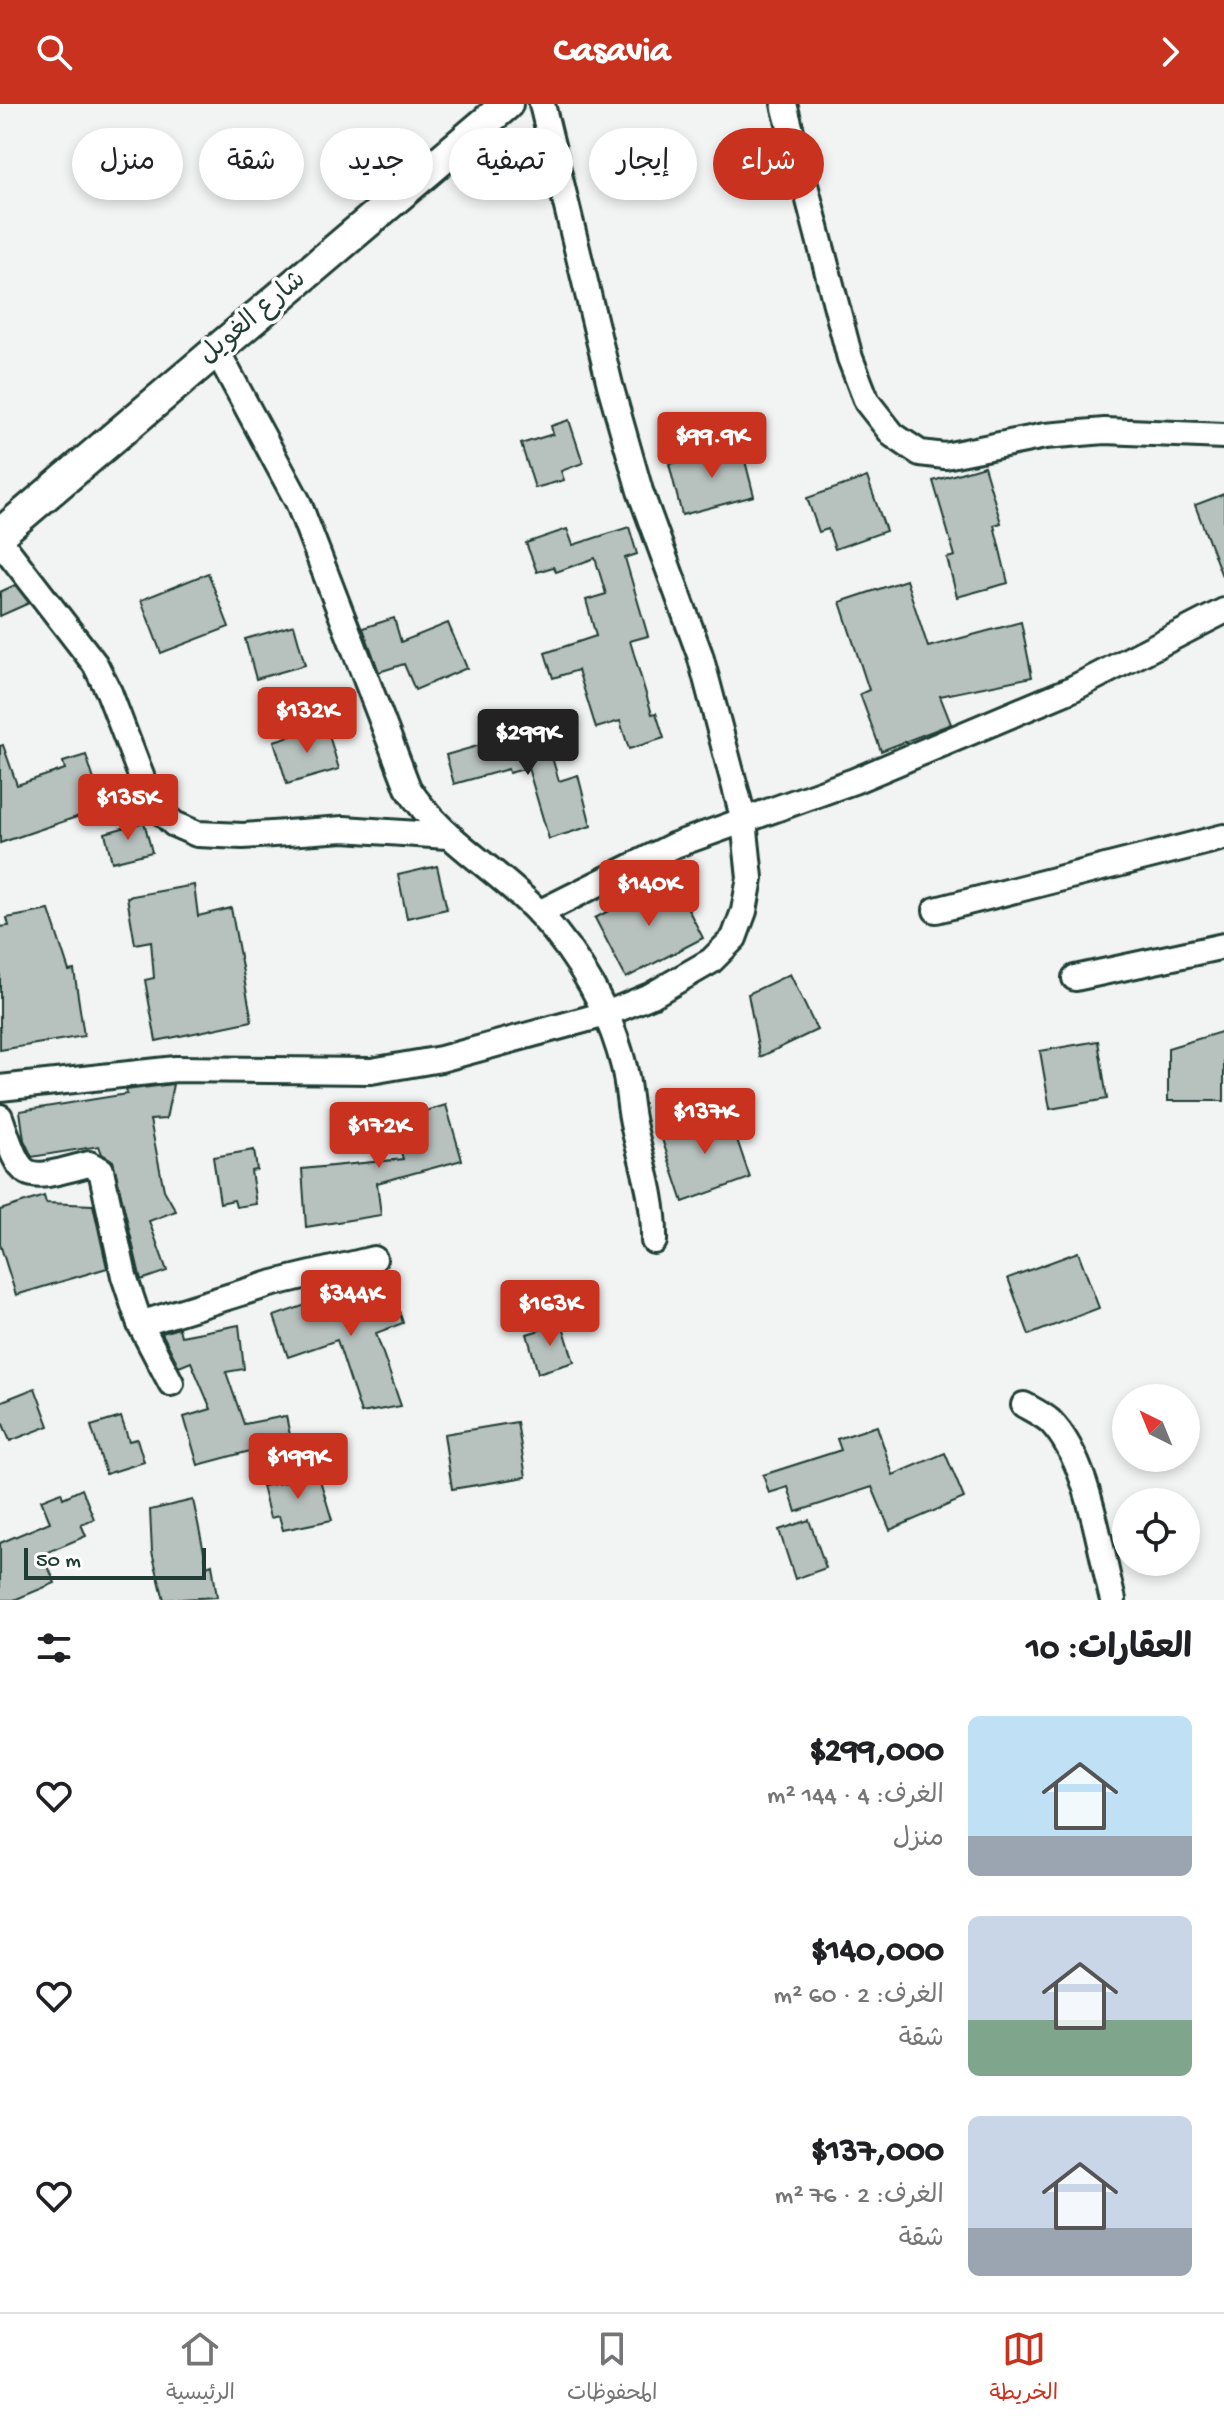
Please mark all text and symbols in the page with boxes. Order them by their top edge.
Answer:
icon: search [32,30,76,74]
icon: forward [1148,30,1192,74]
text: Casavia [554,31,670,74]
chip: منزل [72,128,183,200]
chip: شقة [199,128,304,200]
chip: جديد [320,128,433,200]
chip: تصفية [449,128,573,200]
chip: إيجار [589,128,697,200]
chip: شراء [713,128,824,200]
street label: شارع الغويل [194,266,314,372]
pin: $99.9K [647,412,777,480]
text: $99.9K [675,422,749,453]
pin: $132K [251,687,363,755]
text: $132K [276,697,338,728]
pin: $299K [472,709,584,777]
text: $299K [496,719,560,750]
pin: $135K [72,774,184,842]
text: $135K [96,784,160,815]
pin: $140K [593,860,705,928]
text: $140K [617,870,681,901]
pin: $137K [649,1088,761,1156]
text: $137K [673,1098,737,1129]
pin: $172K [323,1102,435,1170]
text: $172K [348,1112,410,1143]
pin: $344K [295,1270,407,1338]
text: $344K [319,1280,383,1311]
pin: $163K [494,1280,606,1348]
text: $163K [518,1290,582,1321]
north arrow [1112,1384,1200,1472]
map controls [1112,1384,1200,1576]
pin: $199K [242,1433,354,1501]
text: $199K [267,1443,329,1474]
button: locate [1112,1488,1200,1576]
scale bar [24,1544,206,1580]
text: 50 m [36,1549,81,1575]
icon: filters [32,1626,76,1670]
text: العقارات: 10 [1026,1631,1192,1671]
text: $299,000 [809,1733,944,1773]
icon: home [1032,1748,1128,1844]
icon: heart [32,1774,76,1818]
text: الغرف: 4 · 144 m² [767,1782,944,1813]
text: منزل [893,1825,944,1856]
text: $140,000 [811,1933,944,1973]
icon: home [1032,1948,1128,2044]
icon: heart [32,1974,76,2018]
text: الغرف: 2 · 60 m² [774,1982,944,2013]
text: شقة [899,2025,944,2056]
text: $137,000 [811,2133,944,2173]
icon: home [1032,2148,1128,2244]
icon: heart [32,2174,76,2218]
text: الغرف: 2 · 76 m² [775,2182,944,2213]
text: شقة [899,2225,944,2256]
tab: الرئيسية [166,2327,235,2411]
tab: المحفوظات [567,2327,658,2411]
tab: الخريطة [989,2327,1058,2411]

